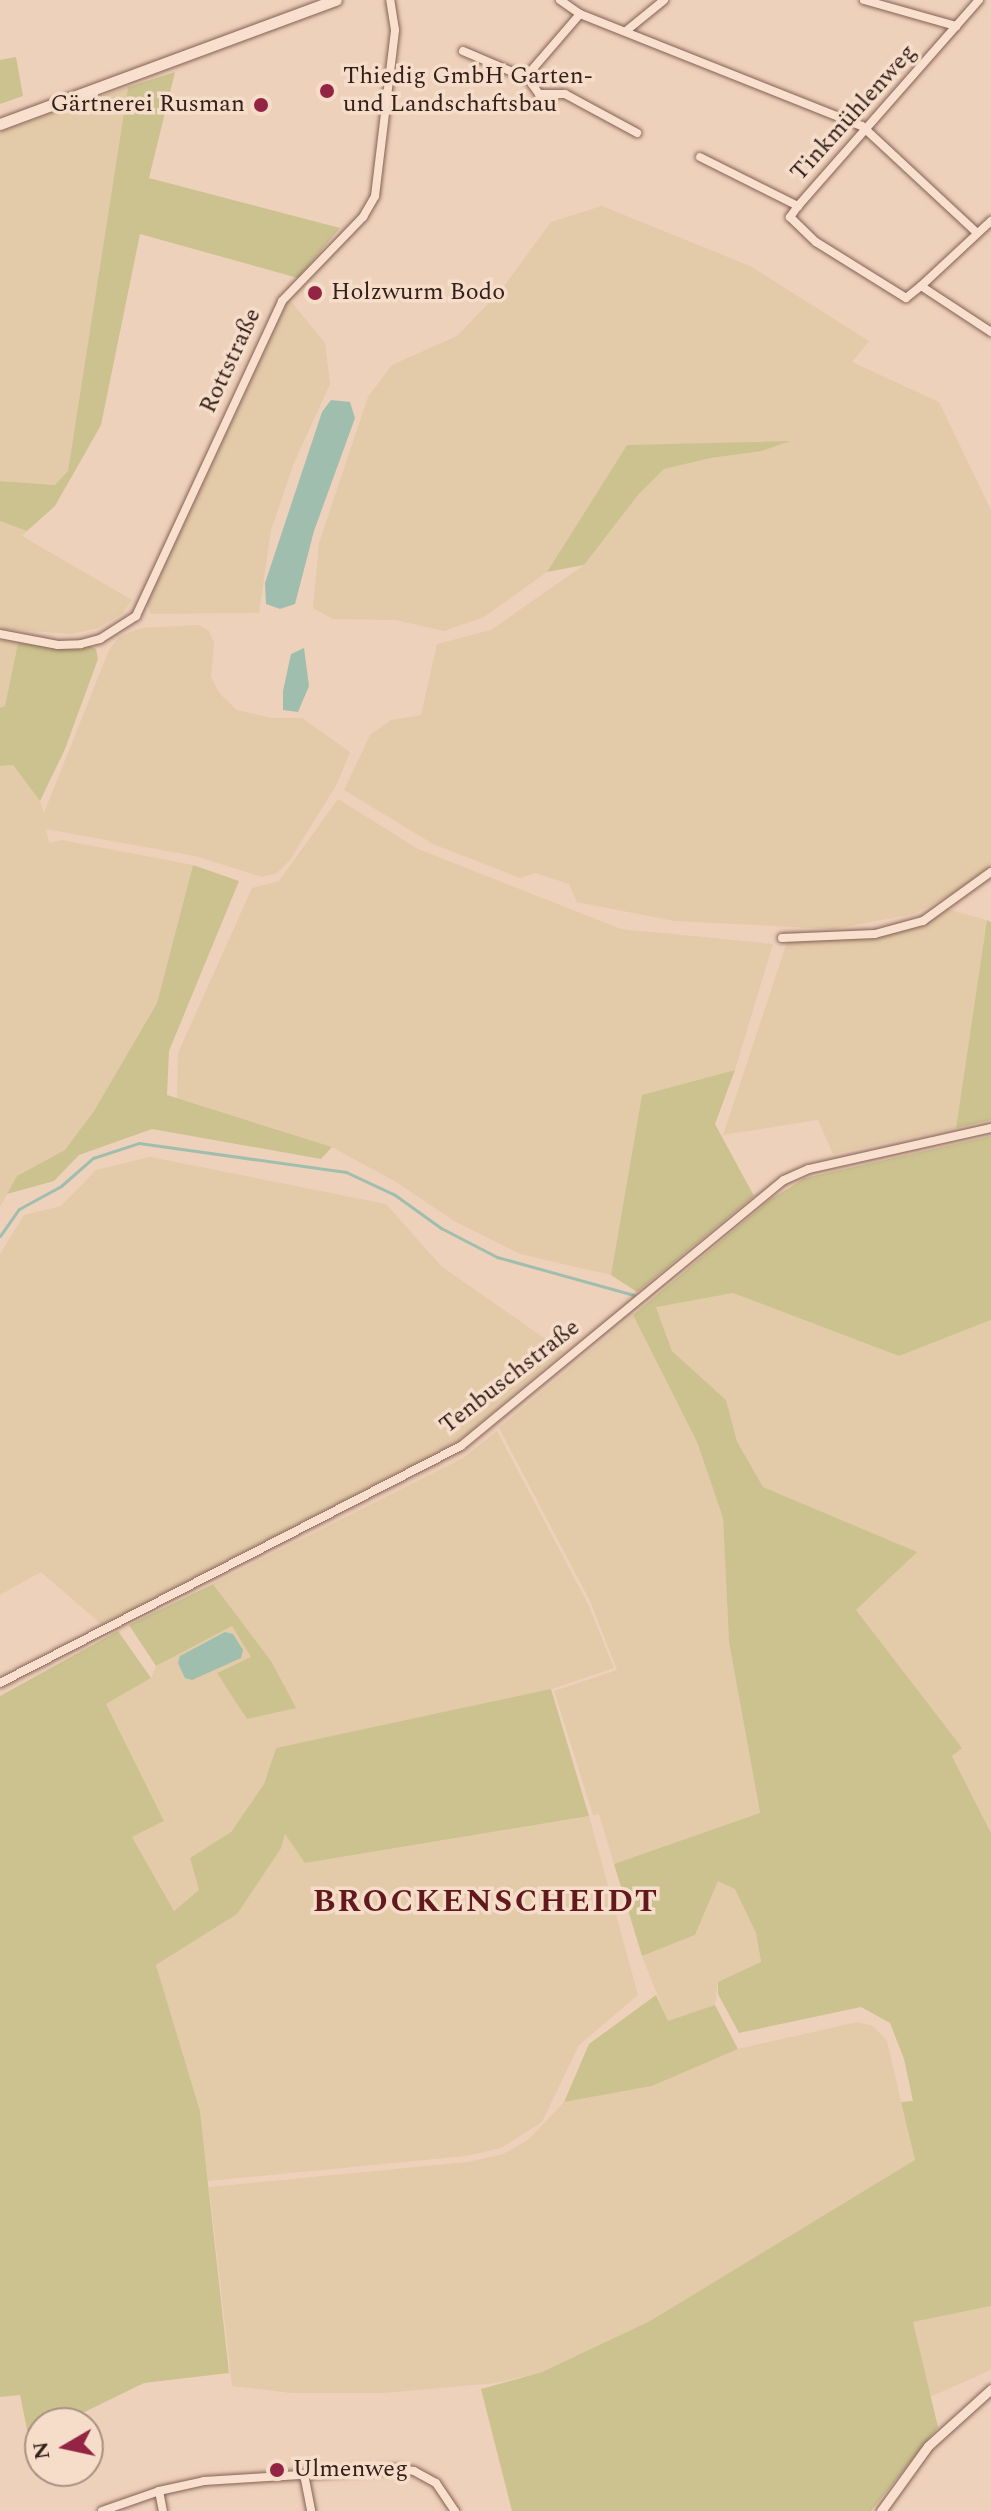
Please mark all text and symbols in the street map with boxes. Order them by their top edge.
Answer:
street label: Tinkmühlenweg [785,39,923,187]
place label: Thiedig GmbH Garten- und Landschaftsbau [343,63,593,119]
marker: Thiedig GmbH Garten- und Landschaftsbau [318,82,336,100]
place label: Gärtnerei Rusman [50,91,245,119]
marker: Gärtnerei Rusman [252,96,270,114]
place label: Holzwurm Bodo [331,279,505,307]
marker: Holzwurm Bodo [306,284,324,302]
street label: Rottstraße [194,304,268,418]
street label: Tenbuschstraße [434,1313,586,1441]
district label: BROCKENSCHEIDT [313,1883,659,1921]
north arrow [24,2407,104,2487]
text: N [24,2439,59,2462]
place label: Ulmenweg [293,2456,408,2484]
marker: Ulmenweg [268,2461,286,2479]

